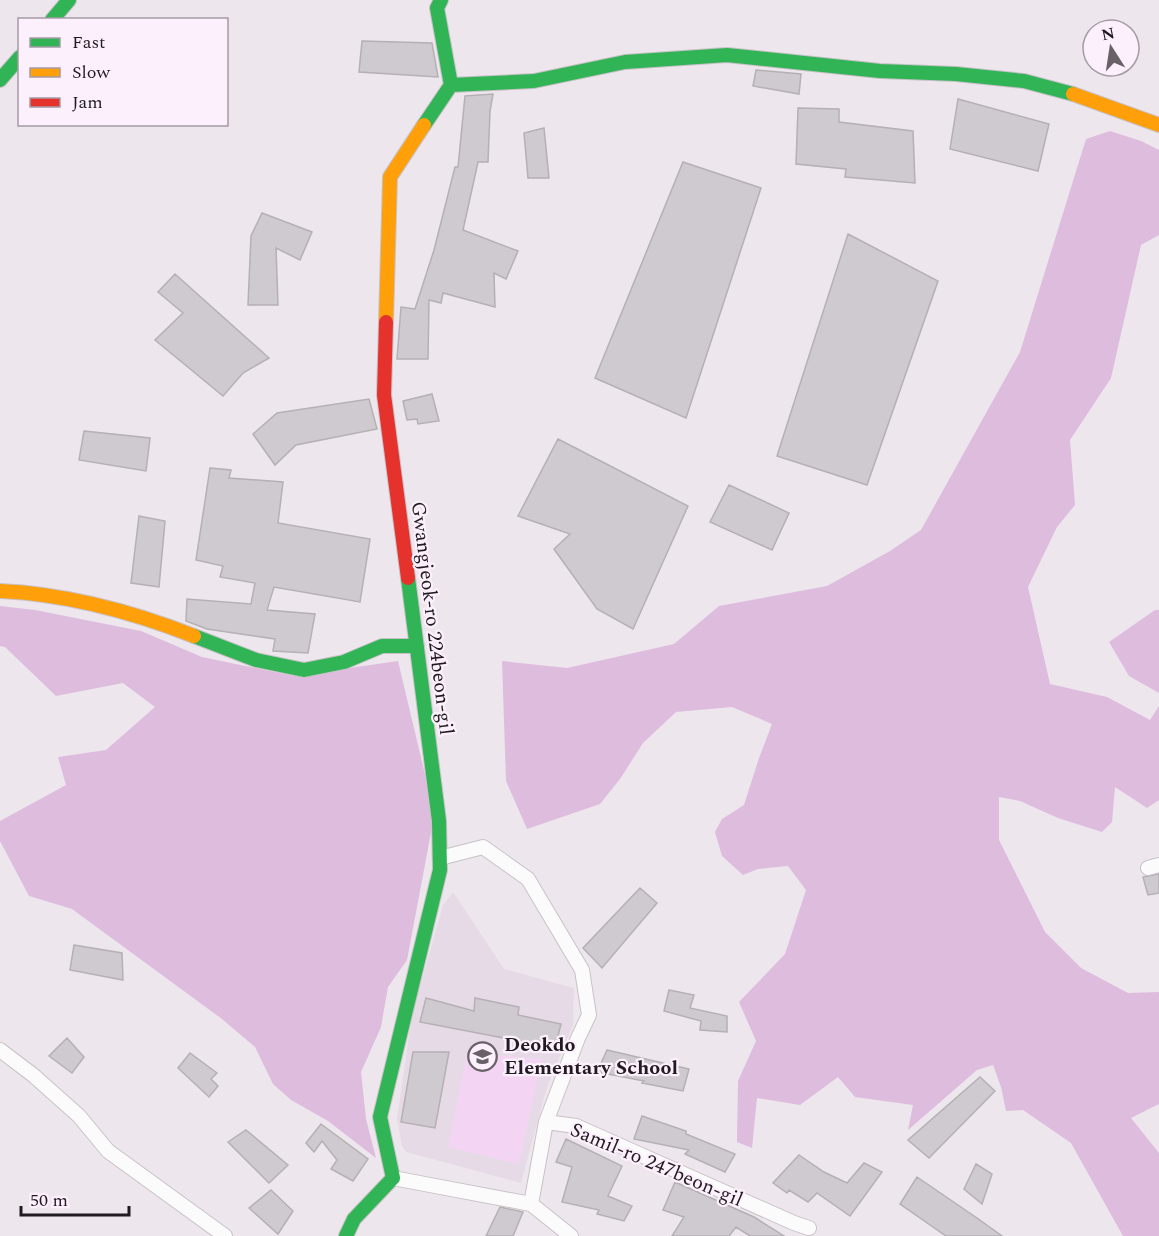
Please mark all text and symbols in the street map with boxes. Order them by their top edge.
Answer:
legend [18,18,228,126]
north arrow [1081,18,1141,78]
text: N [1099,21,1117,47]
text: Fast [72,29,105,56]
text: Slow [72,59,111,86]
text: Jam [72,89,103,116]
street label: Gwangjeok-ro 224beon-gil [403,500,461,737]
place label: Deokdo Elementary School [504,1030,678,1083]
school or university icon: Deokdo Elementary School [467,1040,499,1072]
street label: Samil-ro 247beon-gil [565,1115,748,1215]
scale bar [21,1179,129,1217]
text: 50 m [30,1187,68,1214]

